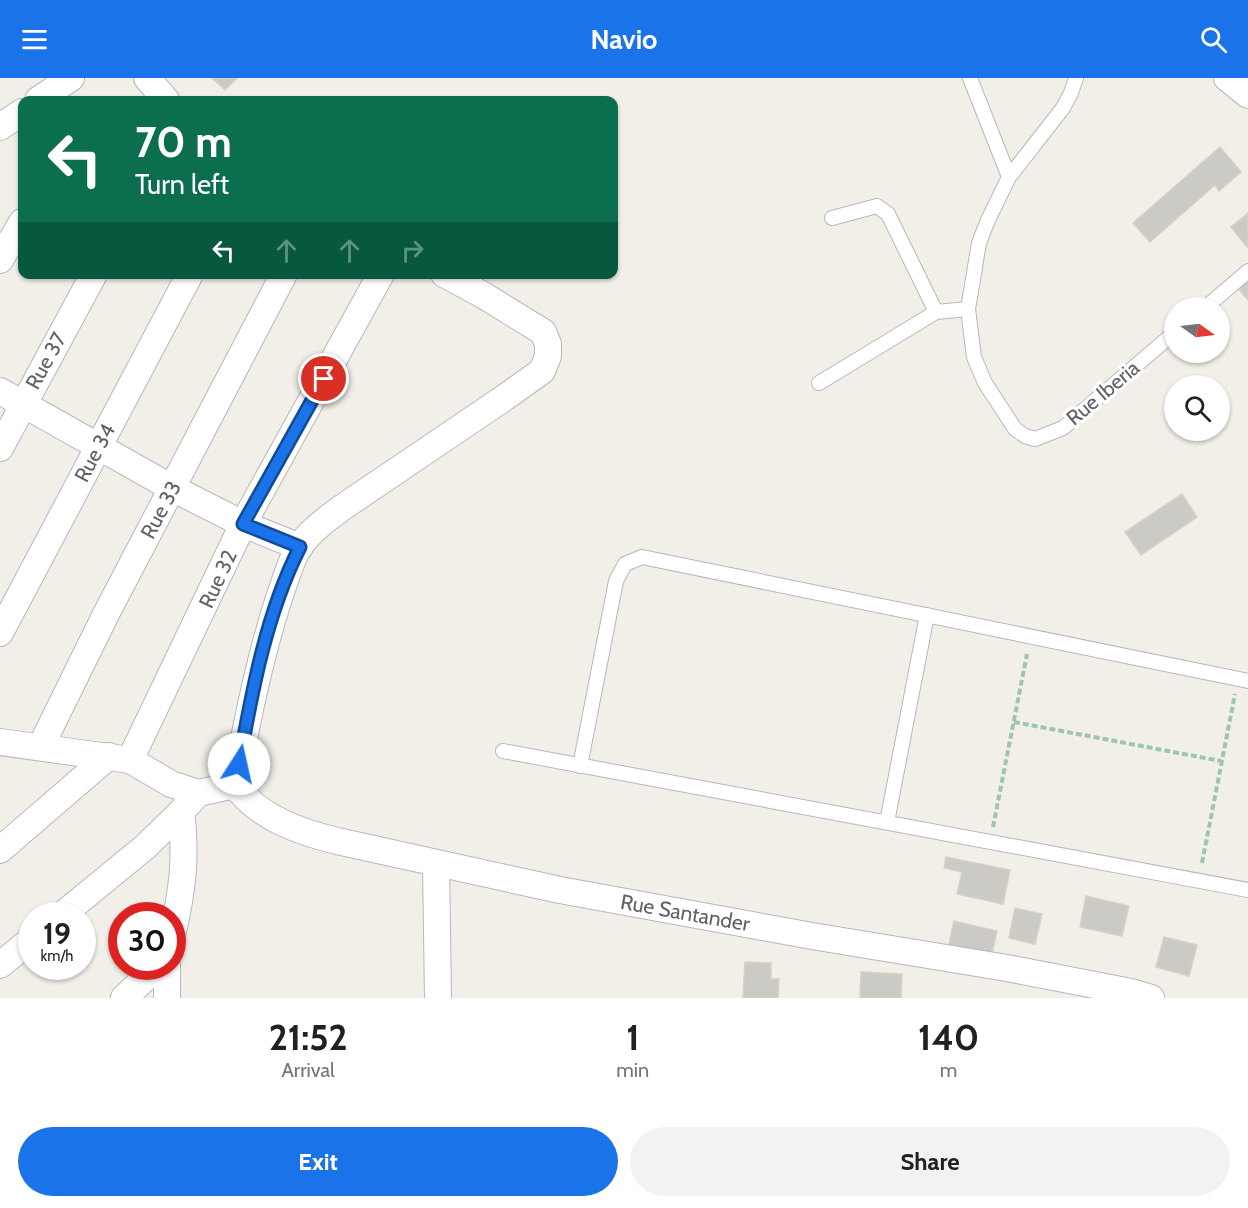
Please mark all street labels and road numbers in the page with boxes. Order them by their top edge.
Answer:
street label: Rue 37 [20,328,71,393]
street label: Rue Iberia [1061,355,1144,430]
street label: Rue 34 [69,419,120,486]
street label: Rue 33 [135,477,186,543]
street label: Rue 32 [193,546,242,612]
street label: Rue Santander [619,889,752,936]

